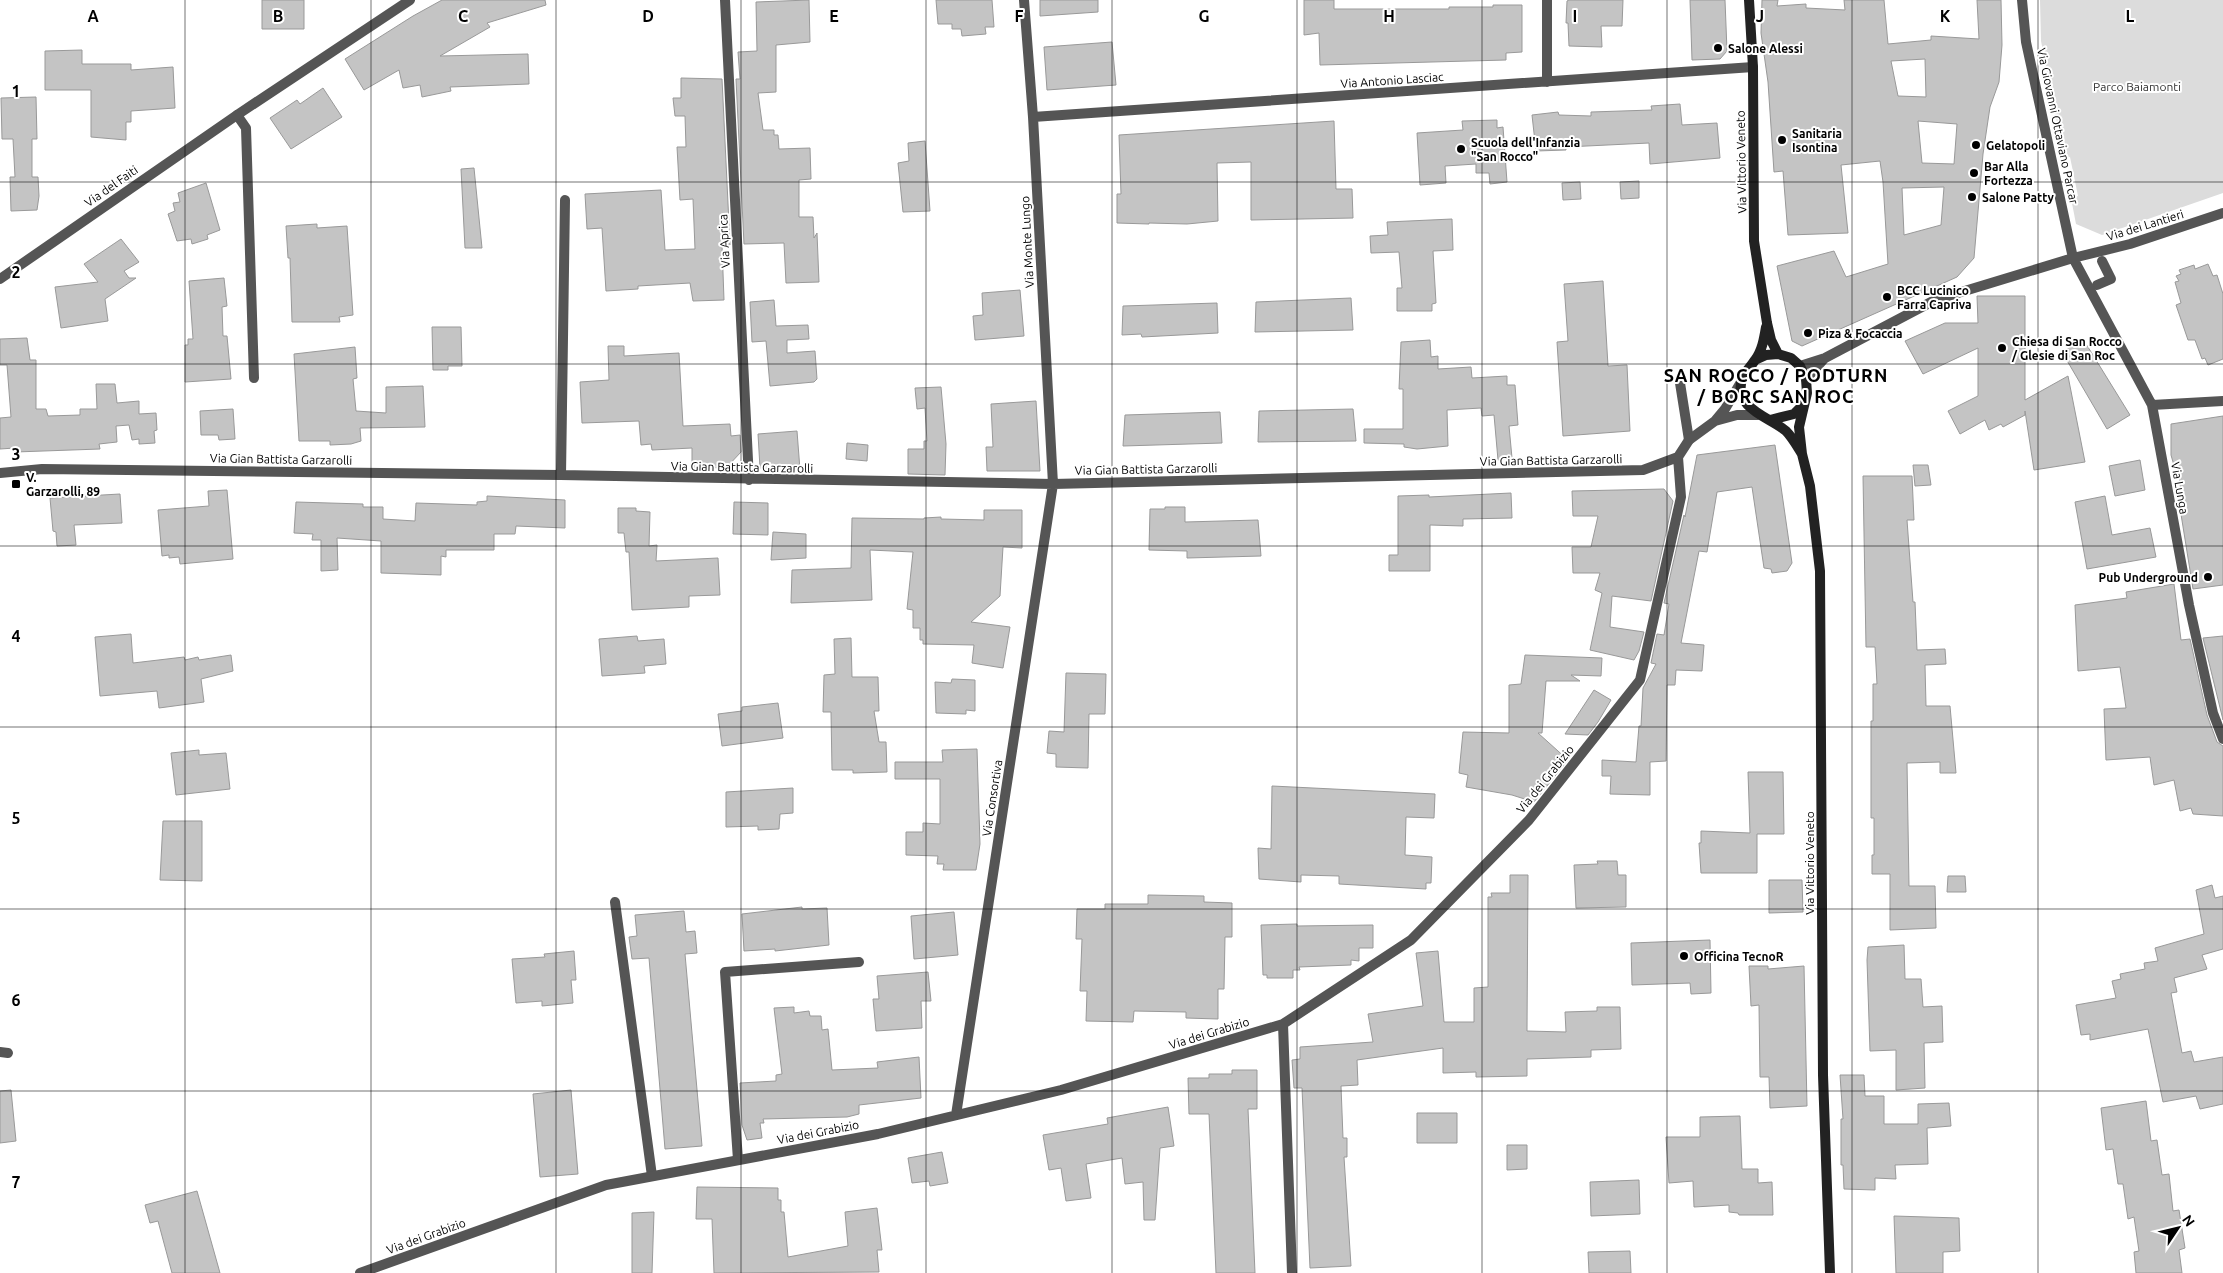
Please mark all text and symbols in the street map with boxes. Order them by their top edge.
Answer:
text: A [87,7,99,25]
text: B [273,7,283,25]
text: C [458,7,468,25]
text: D [642,7,654,25]
text: E [829,7,839,25]
text: F [1015,7,1024,25]
text: G [1198,7,1210,25]
text: H [1383,7,1395,25]
text: I [1573,7,1577,25]
text: J [1756,7,1764,25]
text: K [1940,7,1951,25]
text: L [2126,7,2135,25]
marker: Salone Alessi [1712,42,1724,54]
place label: Salone Alessi [1728,42,1803,55]
street label: Via Giovanni Ottaviano Parcar [2035,47,2081,206]
street label: Via Antonio Lasciac [1340,70,1444,90]
park label: Parco Baiamonti [2093,80,2181,93]
text: 1 [11,82,21,100]
street label: Via Vittorio Veneto [1734,110,1748,214]
place label: Sanitaria Isontina [1792,127,1842,154]
marker: Sanitaria Isontina [1776,134,1788,146]
place label: Scuola dell'Infanzia "San Rocco" [1471,136,1580,163]
marker: Gelatopoli [1970,139,1982,151]
place label: Gelatopoli [1986,139,2045,152]
marker: Scuola dell'Infanzia "San Rocco" [1455,143,1467,155]
place label: Bar Alla Fortezza [1984,160,2033,187]
street label: Via del Faiti [82,163,140,209]
marker: Bar Alla Fortezza [1968,167,1980,179]
marker: Salone Patty [1966,191,1978,203]
place label: Salone Patty [1982,191,2054,204]
street label: Via Monte Lungo [1018,196,1036,288]
street label: Via dei Lantieri [2105,207,2185,243]
street label: Via Aprica [716,214,732,268]
text: 2 [11,263,21,281]
place label: BCC Lucinico Farra Capriva [1897,284,1972,311]
marker: BCC Lucinico Farra Capriva [1881,291,1893,303]
marker: Piza & Focaccia [1802,327,1814,339]
place label: Piza & Focaccia [1818,327,1903,340]
place label: Chiesa di San Rocco / Glesie di San Roc [2011,335,2122,362]
marker: Chiesa di San Rocco / Glesie di San Roc [1996,342,2008,354]
district label: SAN ROCCO / PODTURN / BORC SAN ROC [1664,365,1888,406]
text: 3 [11,445,21,463]
street label: Via Gian Battista Garzarolli [210,451,352,467]
street label: Via Gian Battista Garzarolli [1480,452,1622,468]
street label: Via Gian Battista Garzarolli [671,459,813,475]
street label: Via Gian Battista Garzarolli [1075,461,1217,477]
street label: Via Lunga [2169,461,2191,515]
place label: V. Garzarolli, 89 [26,471,100,498]
marker: V. Garzarolli, 89 [10,478,22,490]
place label: Pub Underground [2099,571,2198,584]
marker: Pub Underground [2202,571,2214,583]
text: 4 [11,627,21,645]
street label: Via dei Grabizio [1514,743,1576,815]
street label: Via Consortiva [980,759,1004,837]
text: 5 [11,809,21,827]
street label: Via Vittorio Veneto [1803,811,1816,915]
marker: Officina TecnoR [1678,950,1690,962]
place label: Officina TecnoR [1694,950,1784,963]
text: 6 [11,991,21,1009]
street label: Via dei Grabizio [1167,1015,1251,1051]
street label: Via dei Grabizio [776,1118,860,1146]
text: 7 [11,1173,21,1191]
north arrow [2153,1203,2203,1253]
text: N [2179,1212,2198,1229]
street label: Via dei Grabizio [385,1216,467,1256]

